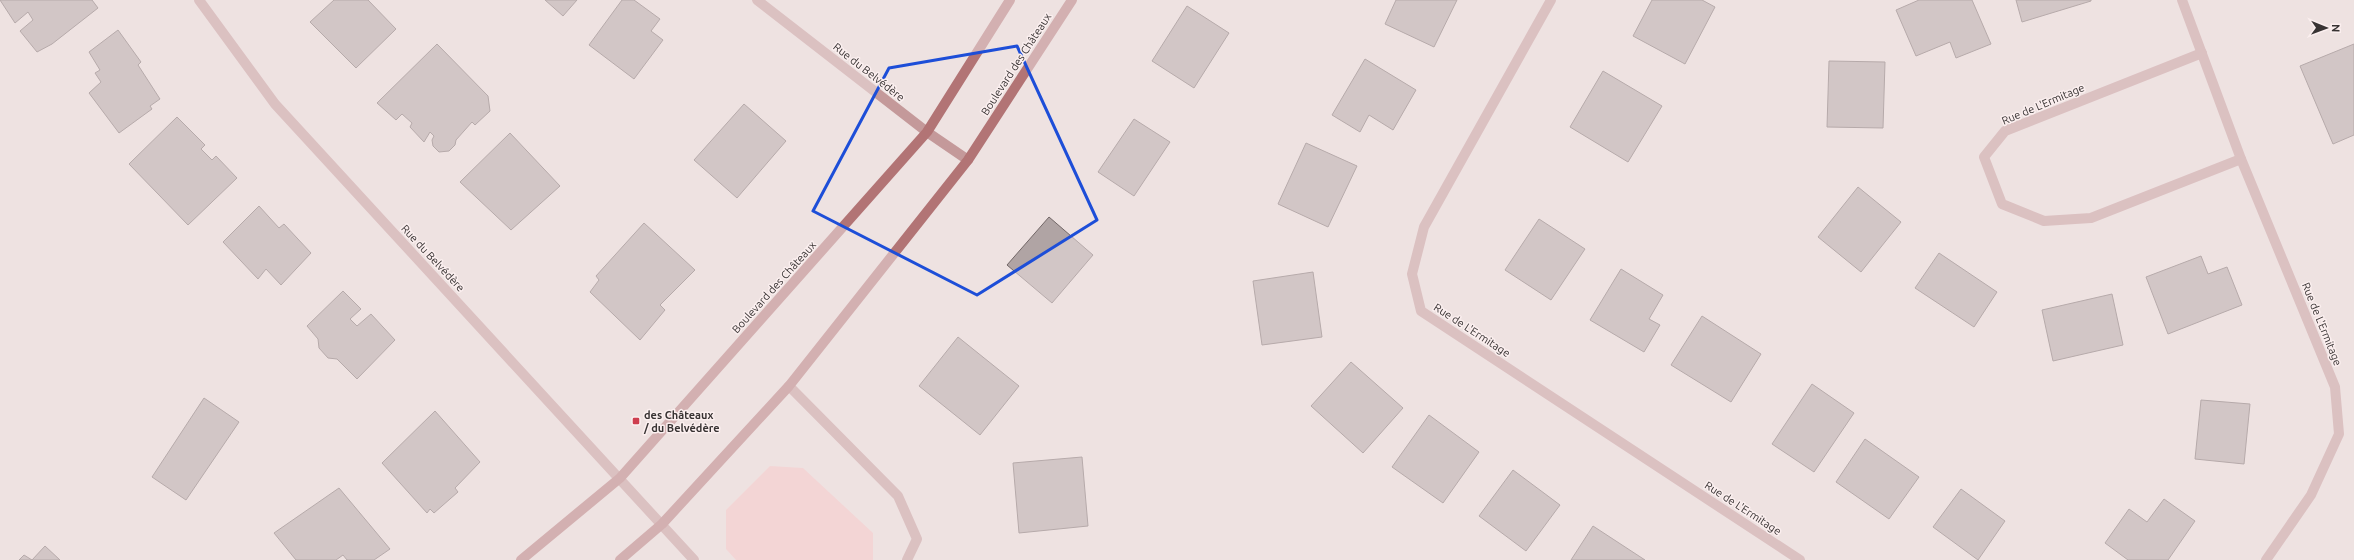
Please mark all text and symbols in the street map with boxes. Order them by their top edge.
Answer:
north arrow [2306,8,2346,48]
street label: Boulevard des Châteaux [979,10,1054,117]
text: N [2330,24,2342,32]
street label: Rue du Belvédère [831,40,907,104]
street label: Rue de L'Ermitage [2000,81,2086,127]
street label: Rue du Belvédère [399,222,467,294]
street label: Boulevard des Châteaux [730,238,819,335]
street label: Rue de L'Ermitage [2300,281,2344,367]
street label: Rue de L'Ermitage [1432,301,1512,359]
place label: des Châteaux / du Belvédère [643,409,720,434]
marker: des Châteaux / du Belvédère [631,416,641,426]
street label: Rue de L'Ermitage [1703,479,1783,537]

